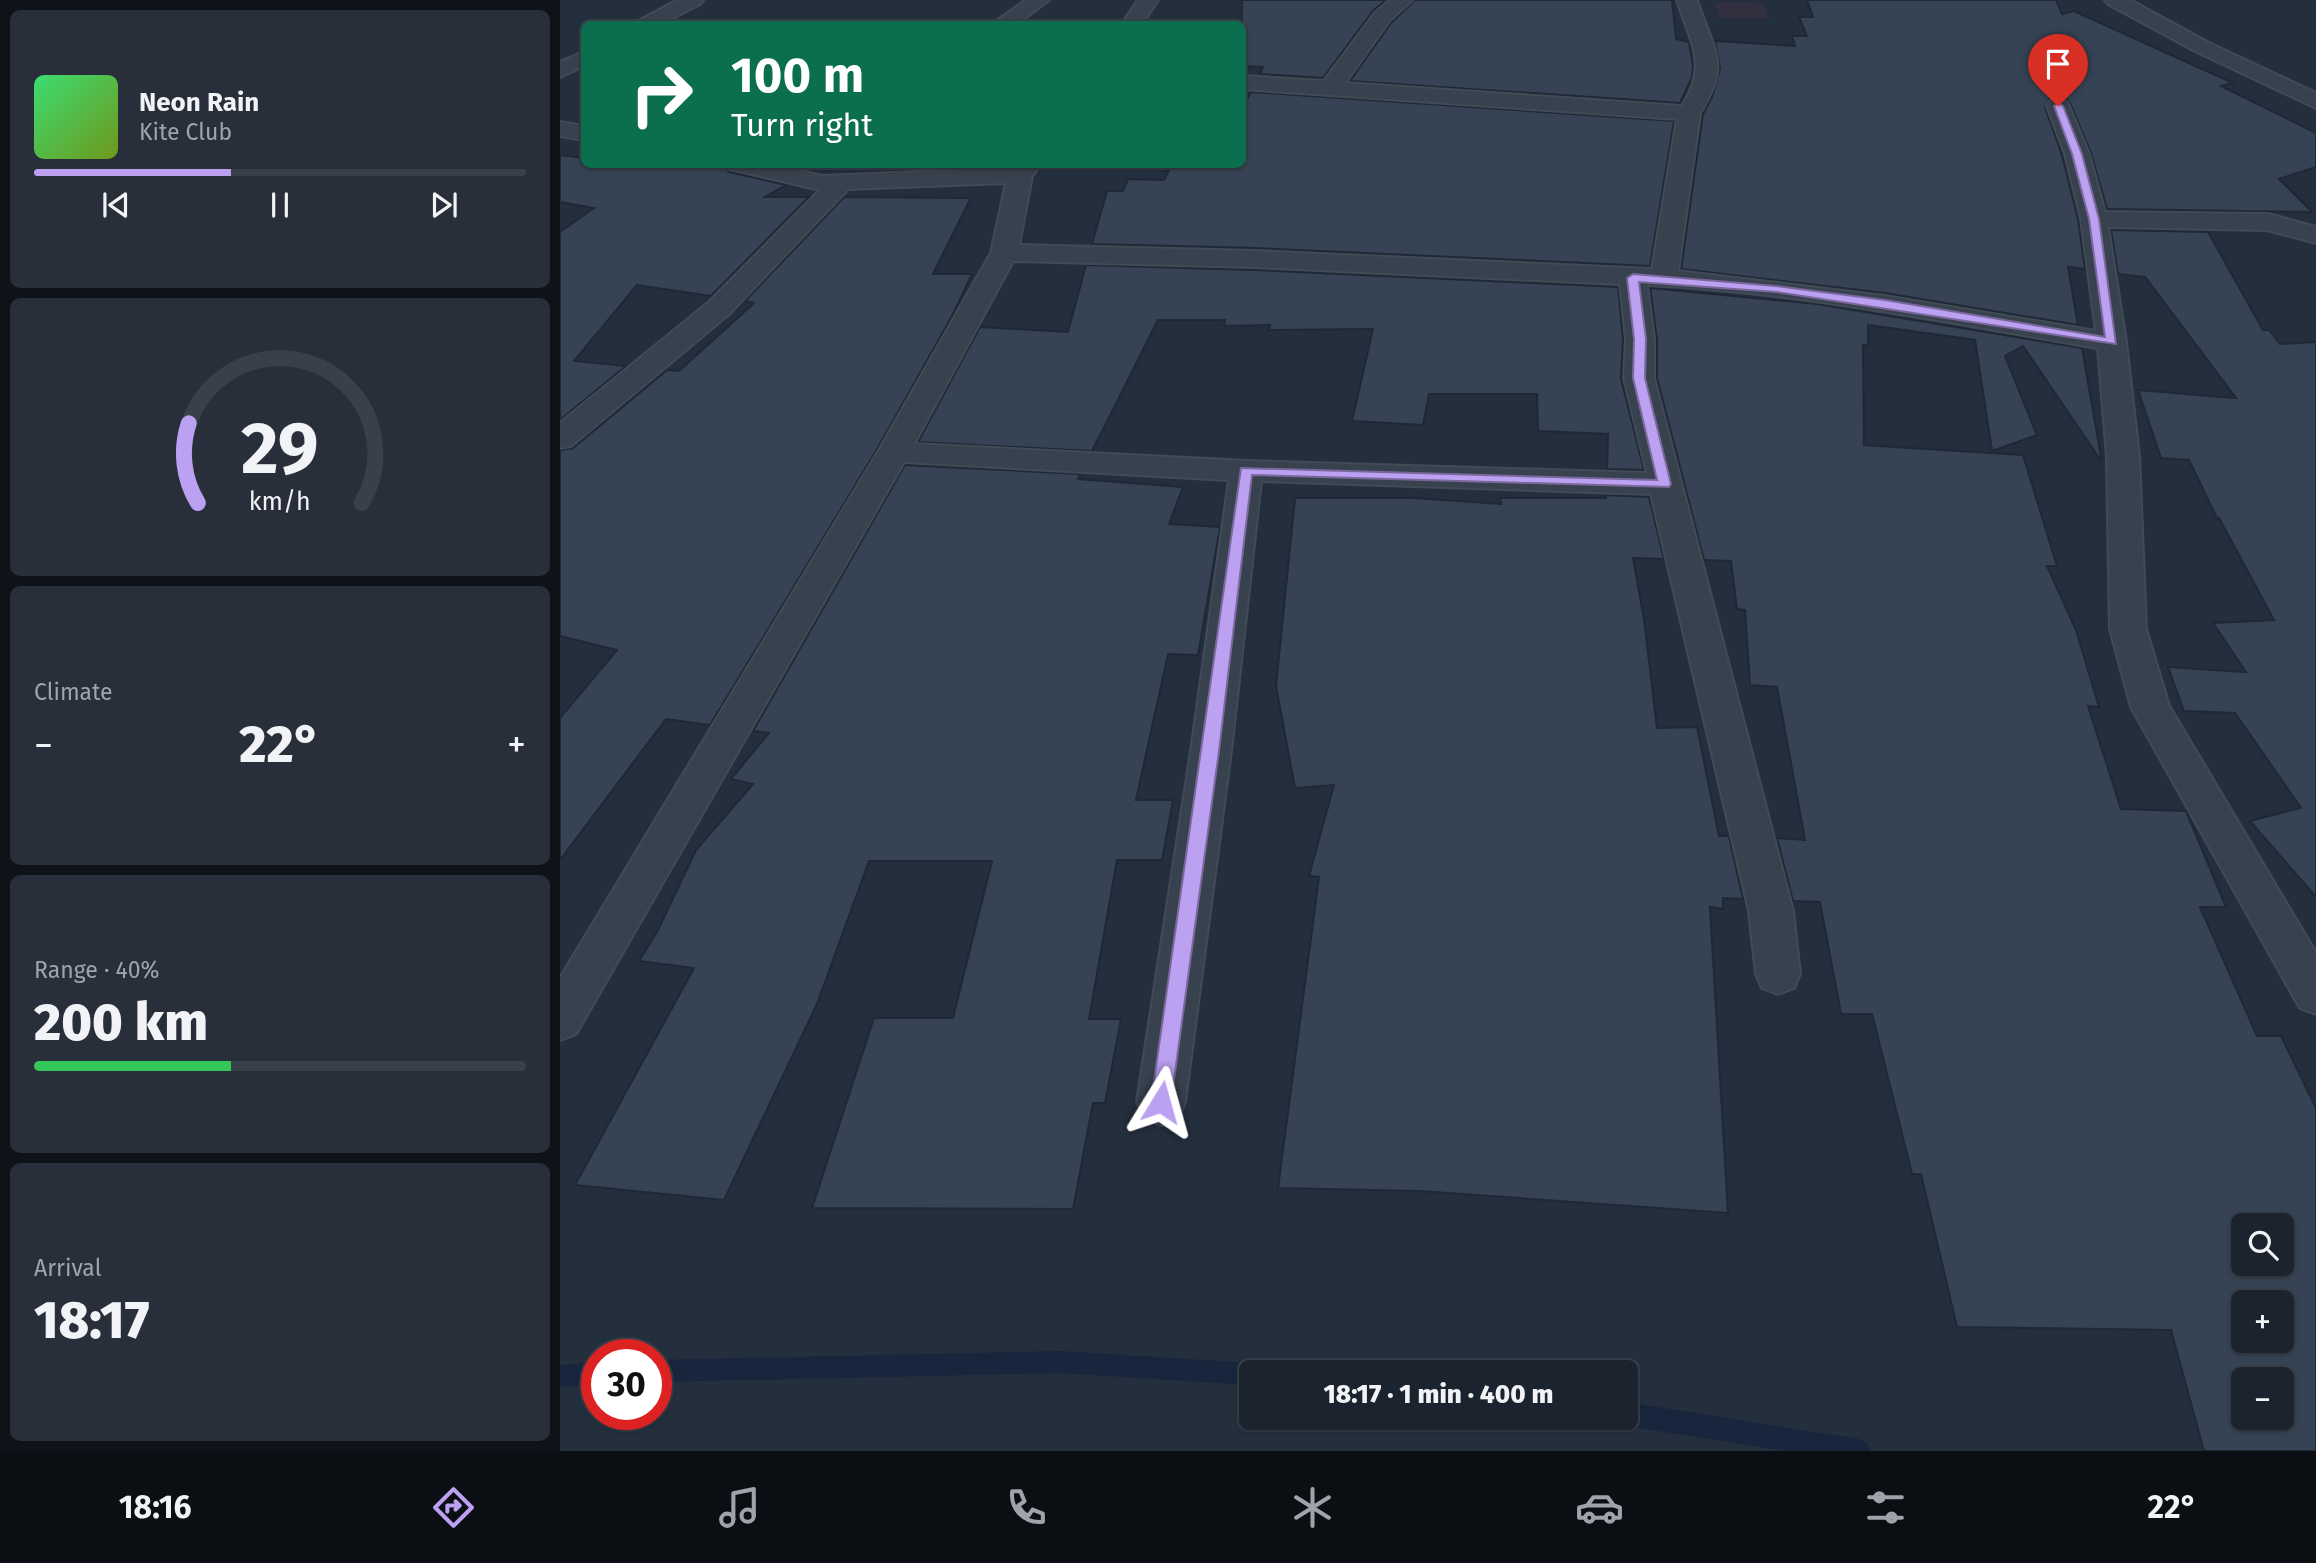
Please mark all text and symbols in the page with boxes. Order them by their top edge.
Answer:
pin [2028,34,2088,106]
icon: arrive [2039,45,2077,83]
text: 100 m [731,46,864,105]
icon: right [616,49,707,140]
text: Neon Rain [139,87,259,118]
text: Turn right [731,106,873,144]
text: Kite Club [139,118,232,146]
icon: previous [97,186,135,224]
icon: pause [261,186,299,224]
icon: next [425,186,463,224]
text: 29 [241,406,319,493]
text: km/h [249,487,311,517]
text: Climate [34,678,113,706]
text: 22° [239,713,321,776]
text: − [34,722,53,768]
text: + [507,722,526,768]
text: Range · 40% [34,956,160,984]
text: 200 km [34,991,208,1054]
position arrow [1124,1065,1198,1139]
map controls [2231,1213,2294,1430]
button: search [2231,1213,2294,1276]
text: Arrival [34,1254,101,1282]
text: 18:17 [34,1289,149,1352]
button: + [2231,1290,2294,1353]
speed limit sign: 30 [581,1339,672,1430]
button: − [2231,1367,2294,1430]
text: 18:17 · 1 min · 400 m [1324,1379,1553,1410]
icon: directions [429,1483,478,1532]
icon: music [715,1483,764,1532]
icon: phone [1002,1483,1051,1532]
icon: climate [1288,1483,1337,1532]
icon: car [1575,1483,1624,1532]
icon: filters [1861,1483,1910,1532]
text: 18:16 [119,1488,192,1526]
text: 22° [2147,1488,2197,1526]

